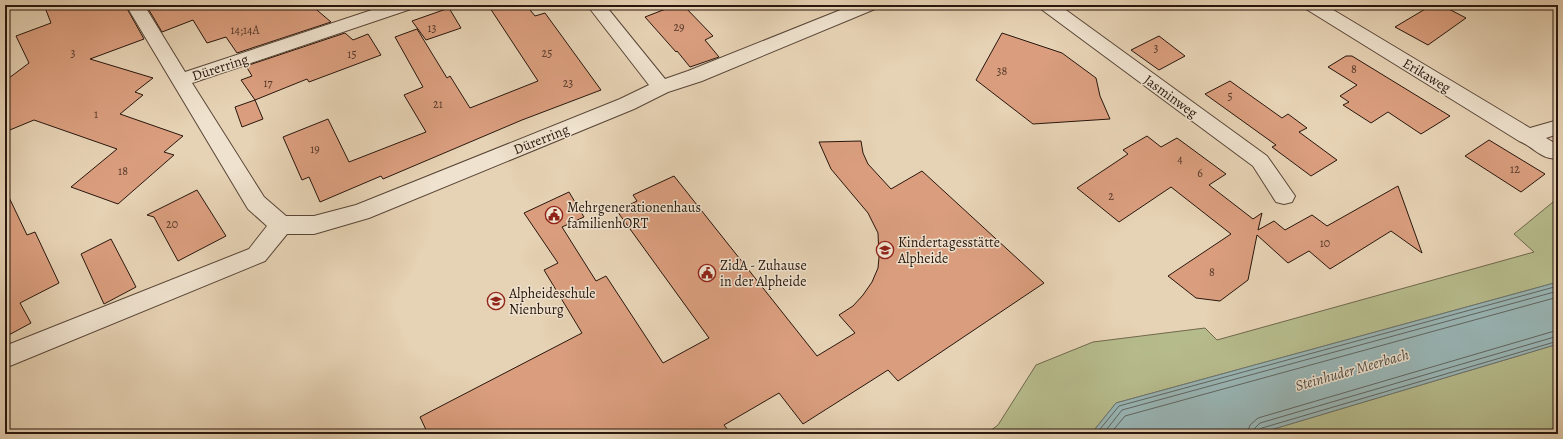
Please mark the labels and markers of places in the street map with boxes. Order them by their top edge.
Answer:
place label: Mehrgenerationenhaus familienhORT [567,198,701,233]
public building icon: Mehrgenerationenhaus familienhORT [544,205,564,225]
place label: Kindertagesstätte Alpheide [897,233,1000,268]
school or university icon: Kindertagesstätte Alpheide [875,240,895,260]
place label: ZidA - Zuhause in der Alpheide [720,256,807,291]
public building icon: ZidA - Zuhause in der Alpheide [697,263,717,283]
place label: Alpheideschule Nienburg [508,284,596,319]
school or university icon: Alpheideschule Nienburg [486,291,506,311]

